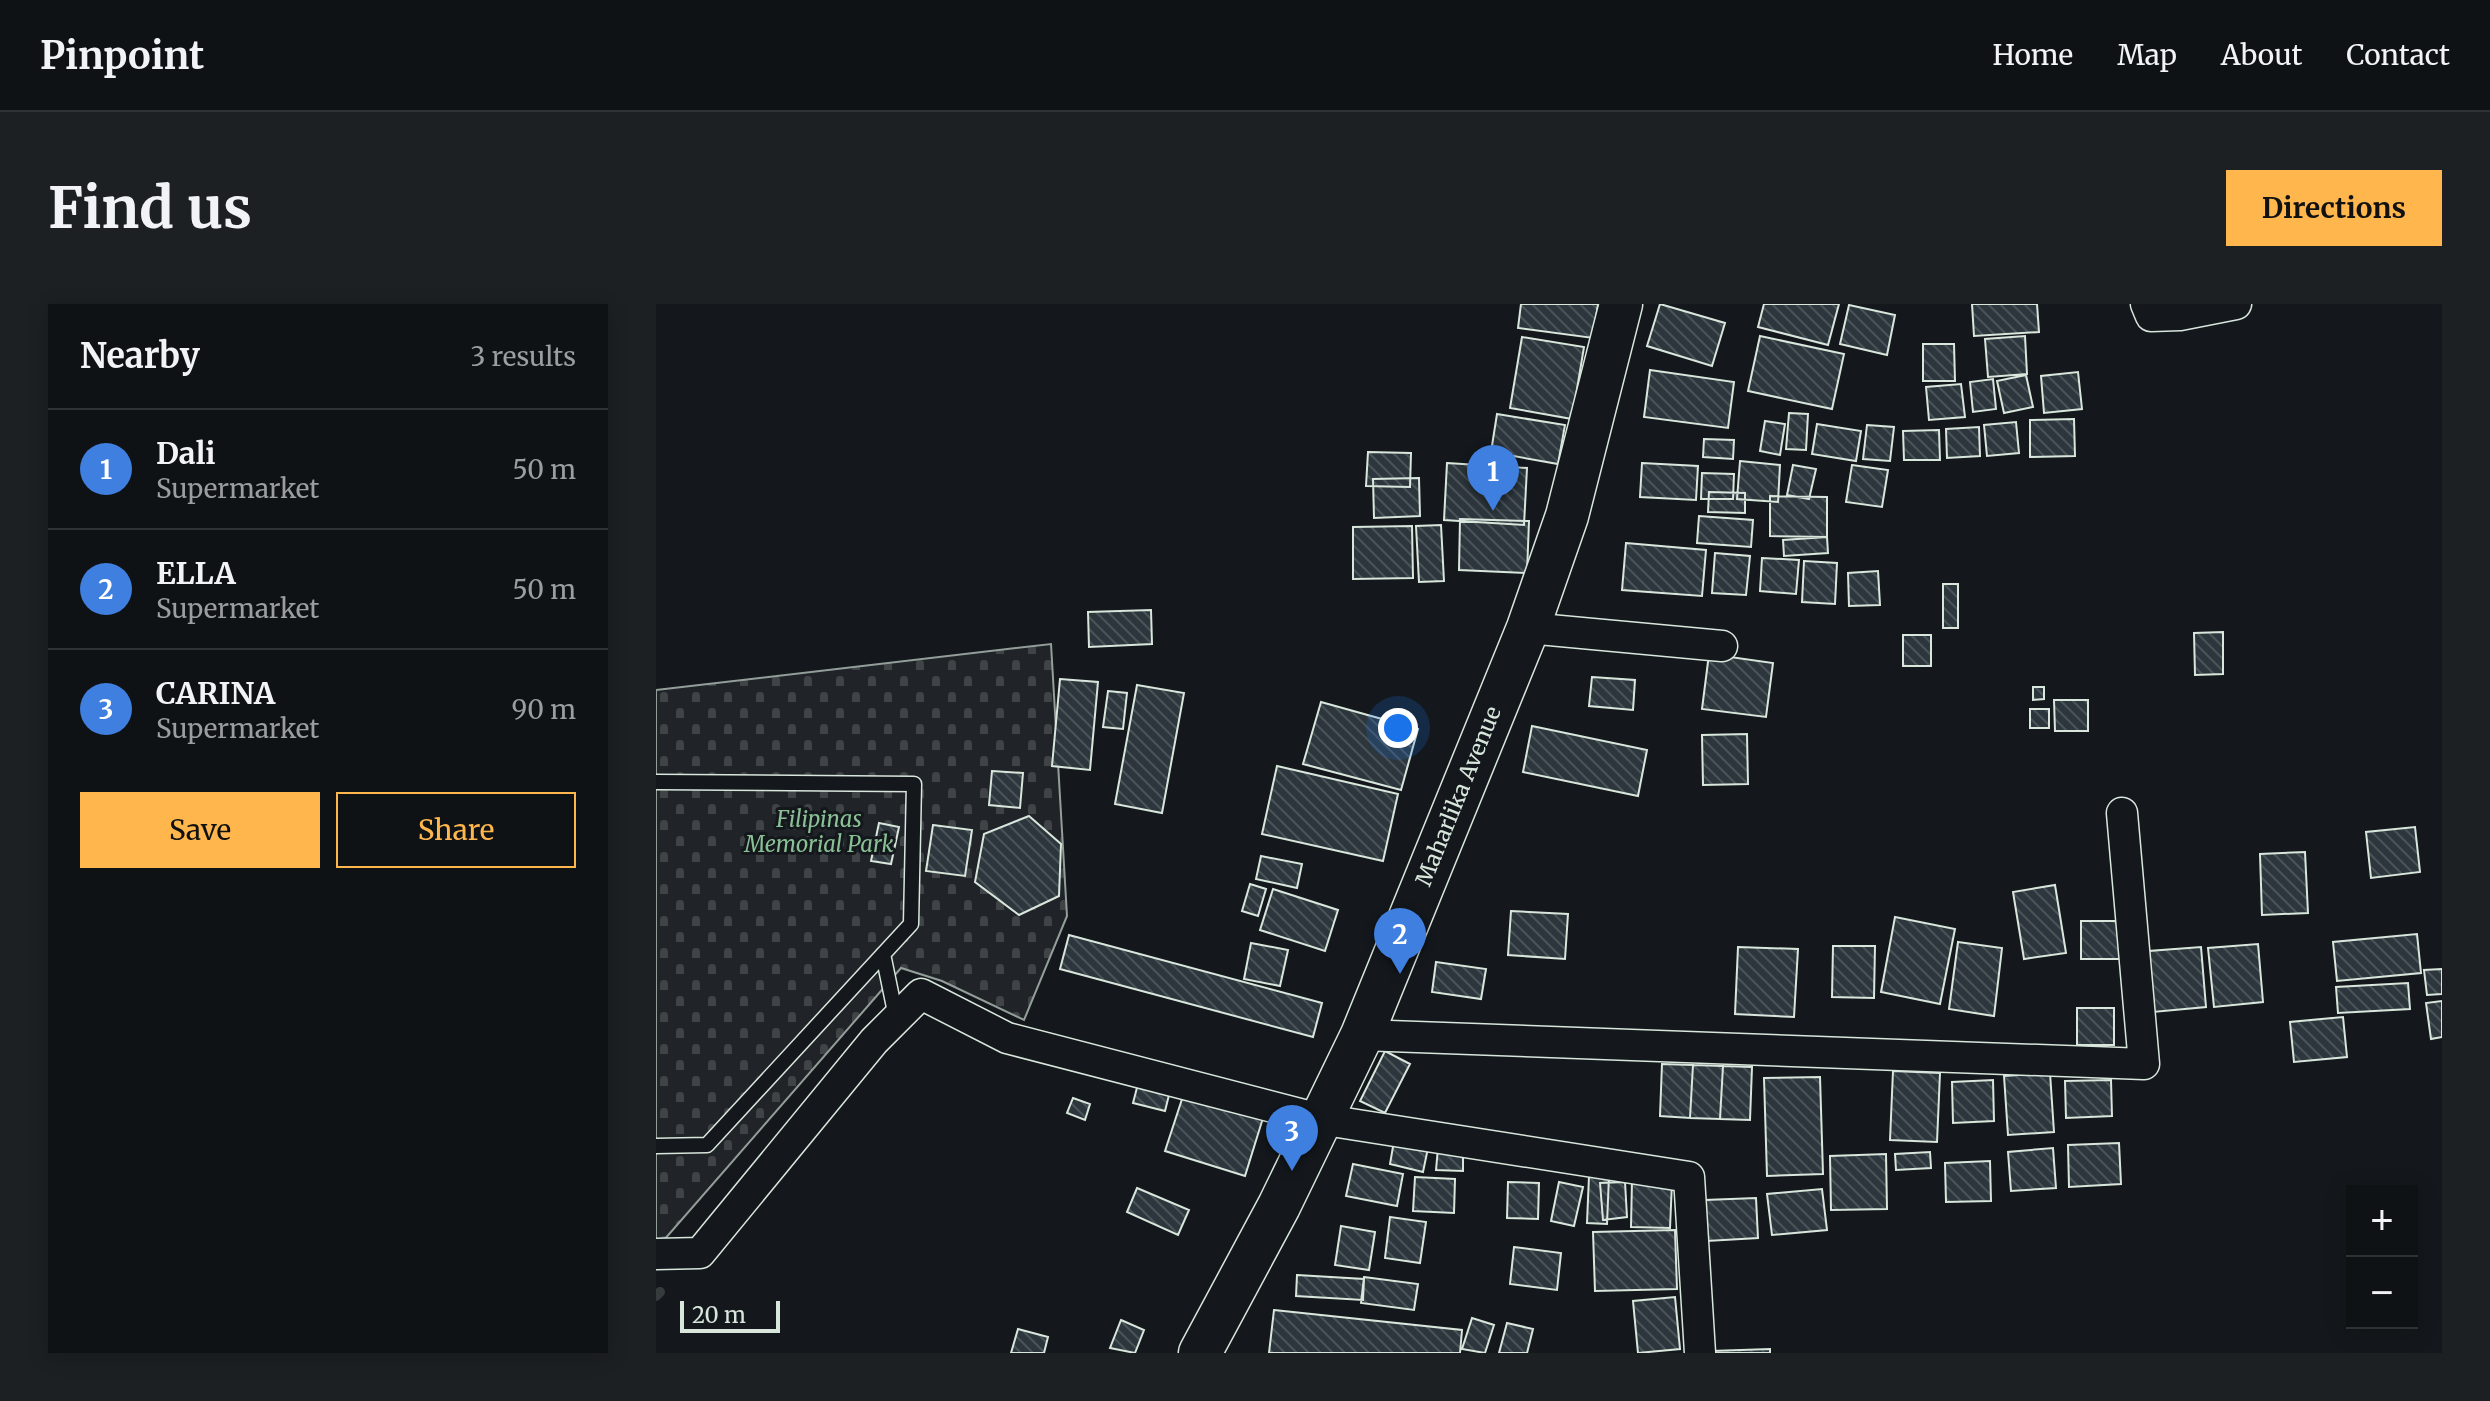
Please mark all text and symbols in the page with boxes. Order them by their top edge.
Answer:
text: Pinpoint [40,32,204,79]
text: Home [1992,37,2073,73]
text: Map [2117,37,2177,73]
text: About [2221,37,2302,73]
text: Contact [2346,37,2450,73]
button: Directions [2226,170,2442,246]
text: Find us [48,173,252,243]
text: Nearby [80,335,200,377]
text: 3 results [471,340,576,373]
text: Dali [156,434,216,472]
pin: 1 [1467,445,1519,511]
text: 1 [100,453,112,486]
text: 50 m [512,453,576,486]
text: Supermarket [156,472,320,505]
text: ELLA [156,554,236,592]
text: 2 [98,573,114,606]
text: 50 m [512,573,576,606]
text: Supermarket [156,592,320,625]
text: CARINA [156,674,275,712]
text: 3 [99,693,113,726]
text: 90 m [512,693,576,726]
street label: Maharlika Avenue [1409,702,1507,890]
your location [1378,708,1418,748]
text: Supermarket [156,712,320,745]
button: Save [80,792,320,868]
button: Share [336,792,576,868]
park label: Filipinas Memorial Park [744,805,893,858]
pin: 2 [1374,908,1426,974]
pin: 3 [1266,1105,1318,1171]
map controls [2346,1185,2418,1329]
button: + [2346,1185,2418,1257]
button: − [2346,1257,2418,1329]
scale bar [680,1297,780,1333]
text: 20 m [692,1301,746,1329]

